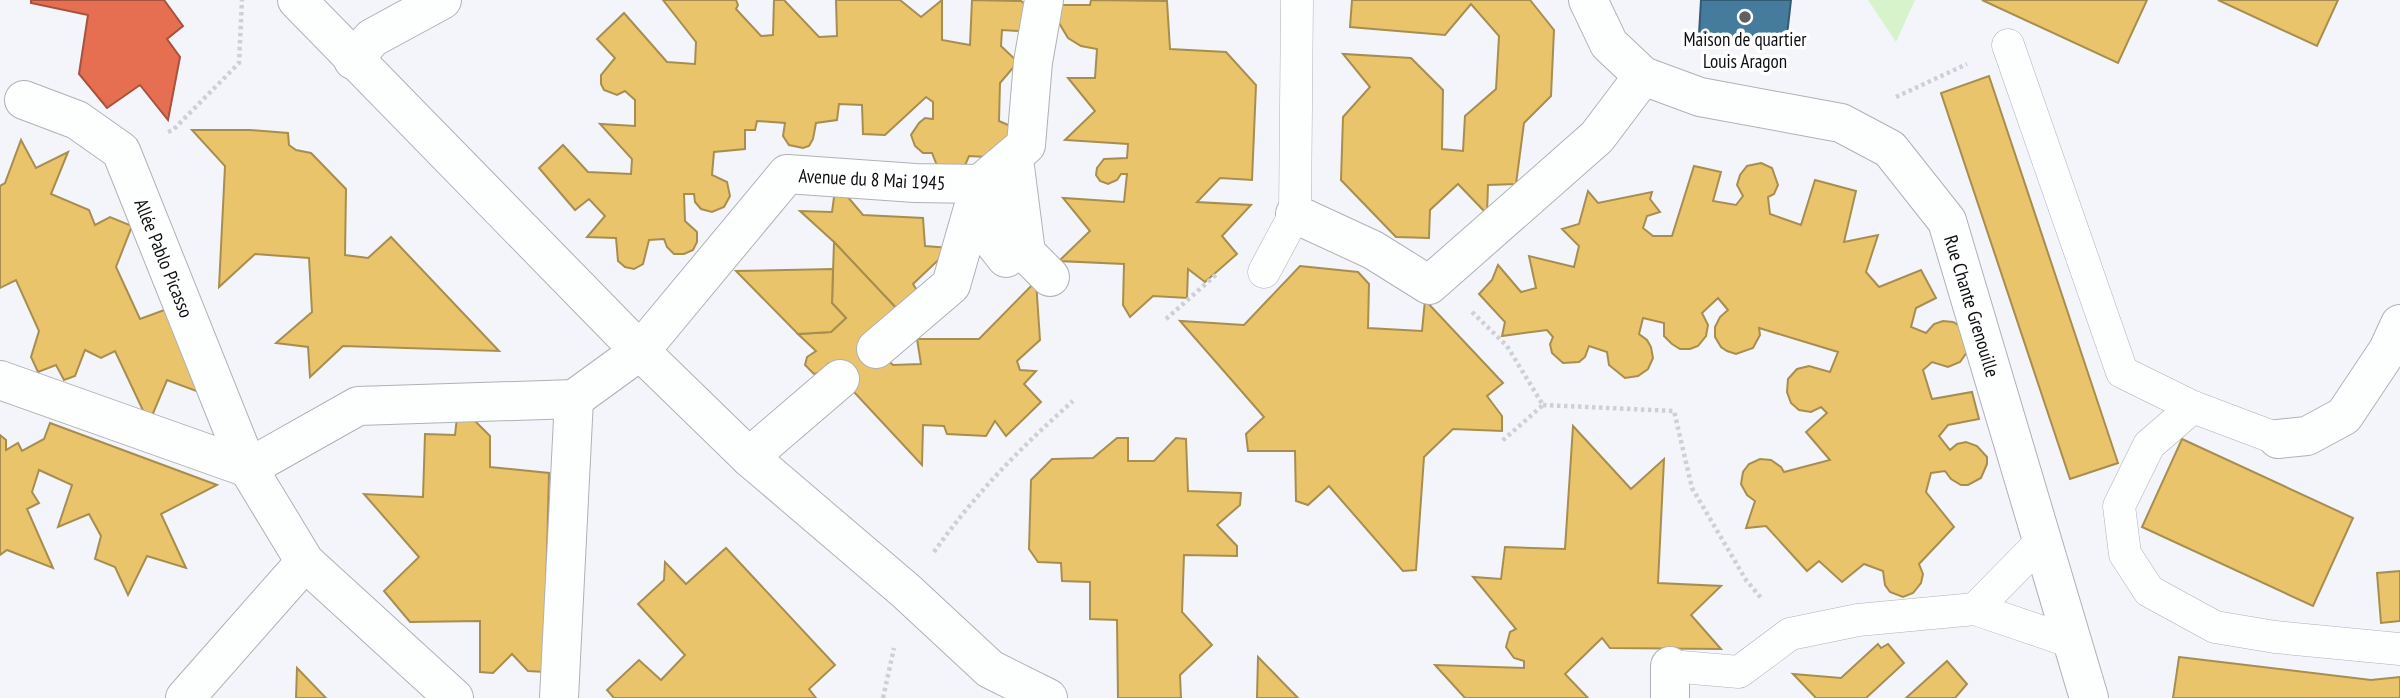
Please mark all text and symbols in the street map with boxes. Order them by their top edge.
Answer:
marker: Maison de quartier Louis Aragon [1737,9,1753,25]
place label: Maison de quartier Louis Aragon [1683,27,1807,73]
street label: Avenue du 8 Mai 1945 [798,163,946,195]
street label: Allée Pablo Picasso [129,195,199,321]
street label: Rue Chante Grenouille [1939,232,2005,380]

